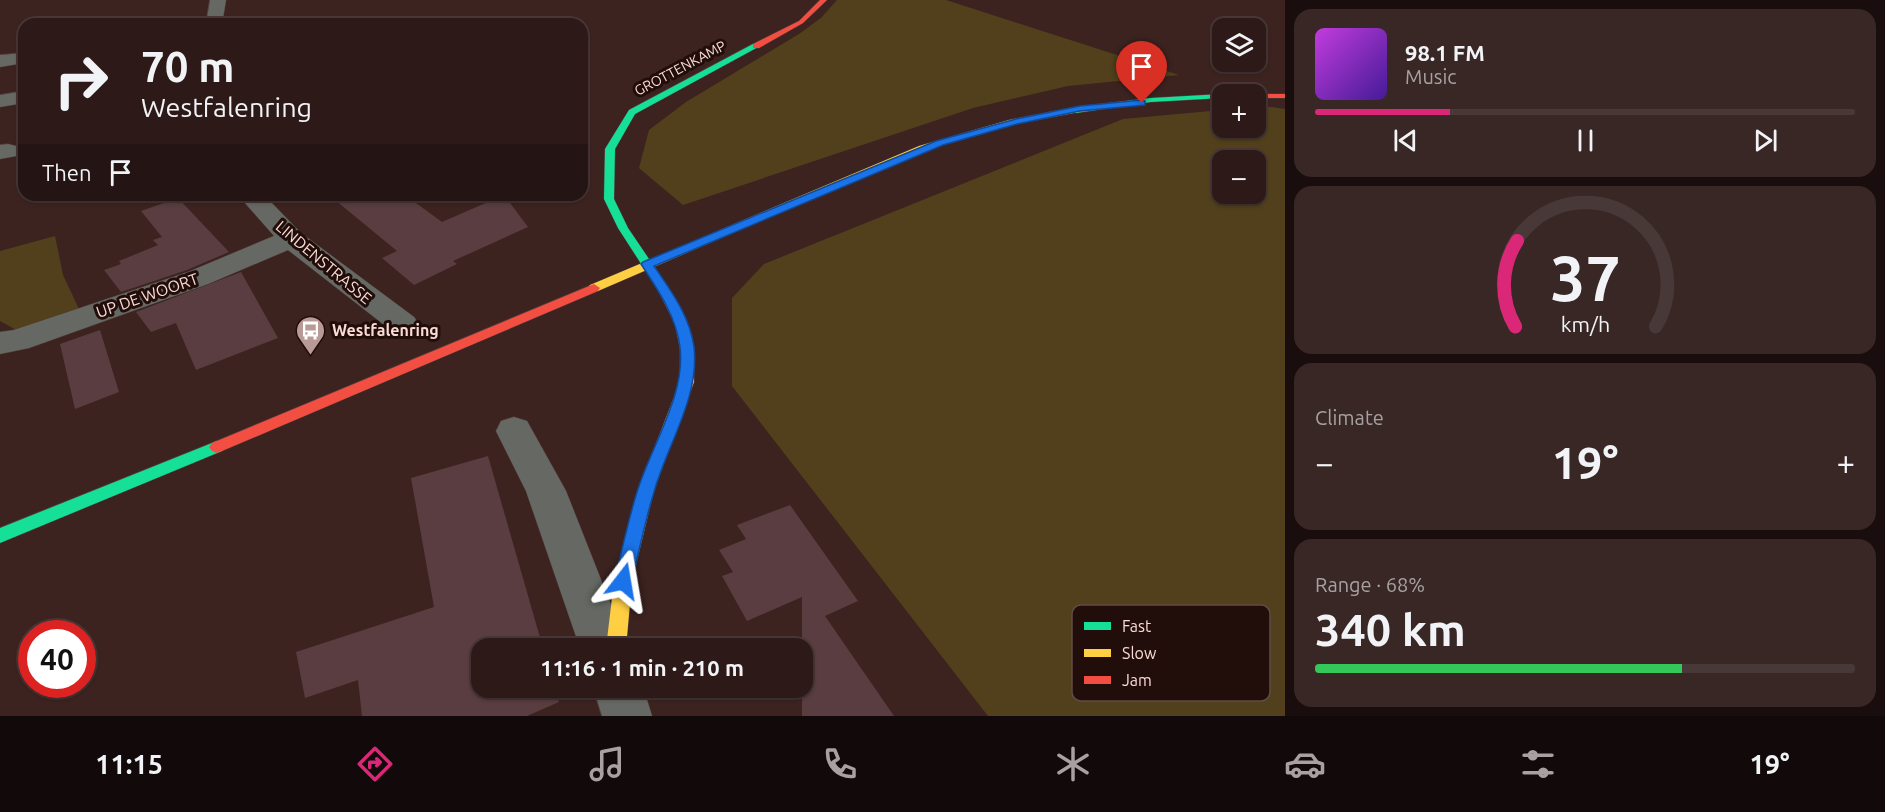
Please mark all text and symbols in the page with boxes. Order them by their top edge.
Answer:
map controls [1212,18,1266,204]
button: layers [1212,18,1266,72]
street label: GROTTENKAMP [632,37,728,99]
text: 98.1 FM [1405,40,1485,65]
pin [1116,41,1167,103]
icon: right [42,42,120,120]
text: 70 m [141,43,235,90]
icon: arrive [1125,50,1158,83]
text: Music [1405,65,1457,88]
button: + [1212,84,1266,138]
text: Westfalenring [141,92,312,122]
icon: previous [1389,124,1422,157]
icon: pause [1569,124,1602,157]
icon: next [1749,124,1782,157]
button: − [1212,150,1266,204]
icon: arrive [104,156,137,189]
text: Then [42,160,92,185]
street label: LINDENSTRASSE [272,217,376,307]
text: 37 [1550,243,1620,313]
street label: UP DE WOORT [94,269,200,321]
text: km/h [1560,312,1610,336]
bus stop icon: Westfalenring [295,314,327,356]
place label: Westfalenring [332,321,439,339]
text: Climate [1315,406,1384,429]
text: 19° [1552,437,1618,488]
text: − [1315,444,1334,481]
text: + [1836,444,1855,481]
position arrow [591,549,655,613]
text: Range · 68% [1315,573,1425,596]
text: 340 km [1315,604,1466,655]
legend [1072,605,1270,701]
text: Fast [1122,617,1152,635]
speed limit sign: 40 [18,620,96,698]
text: Slow [1122,644,1157,662]
text: 11:16 · 1 min · 210 m [540,655,744,680]
text: Jam [1122,671,1152,689]
icon: directions [354,743,396,785]
icon: music [586,743,628,785]
icon: phone [819,743,861,785]
icon: climate [1052,743,1094,785]
icon: car [1284,743,1326,785]
icon: filters [1517,743,1559,785]
text: 11:15 [95,749,163,779]
text: 19° [1750,749,1790,779]

